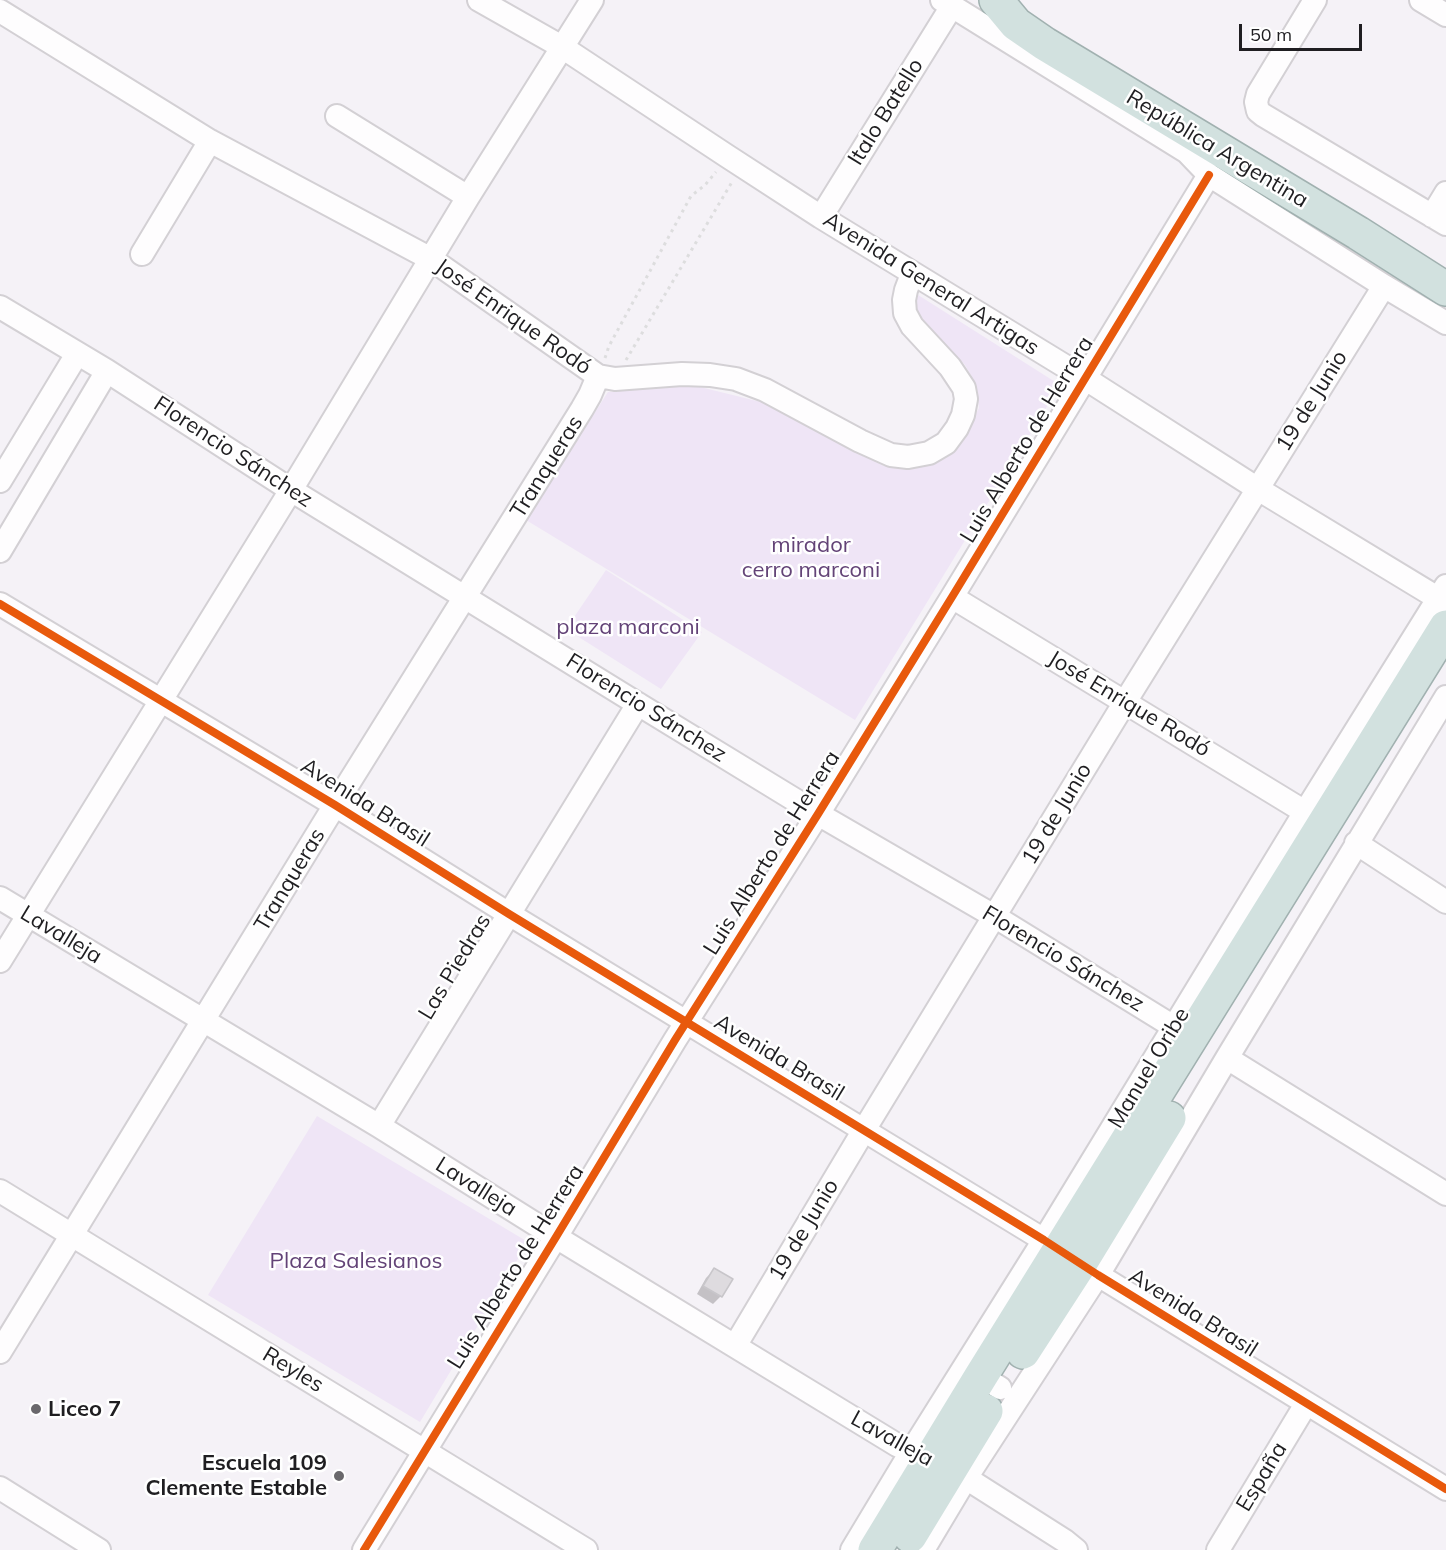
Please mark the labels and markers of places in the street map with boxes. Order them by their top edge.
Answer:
place label: Liceo 7 [48,1396,121,1422]
marker: Liceo 7 [29,1402,43,1416]
place label: Escuela 109 Clemente Estable [145,1450,327,1502]
marker: Escuela 109 Clemente Estable [332,1469,346,1483]

